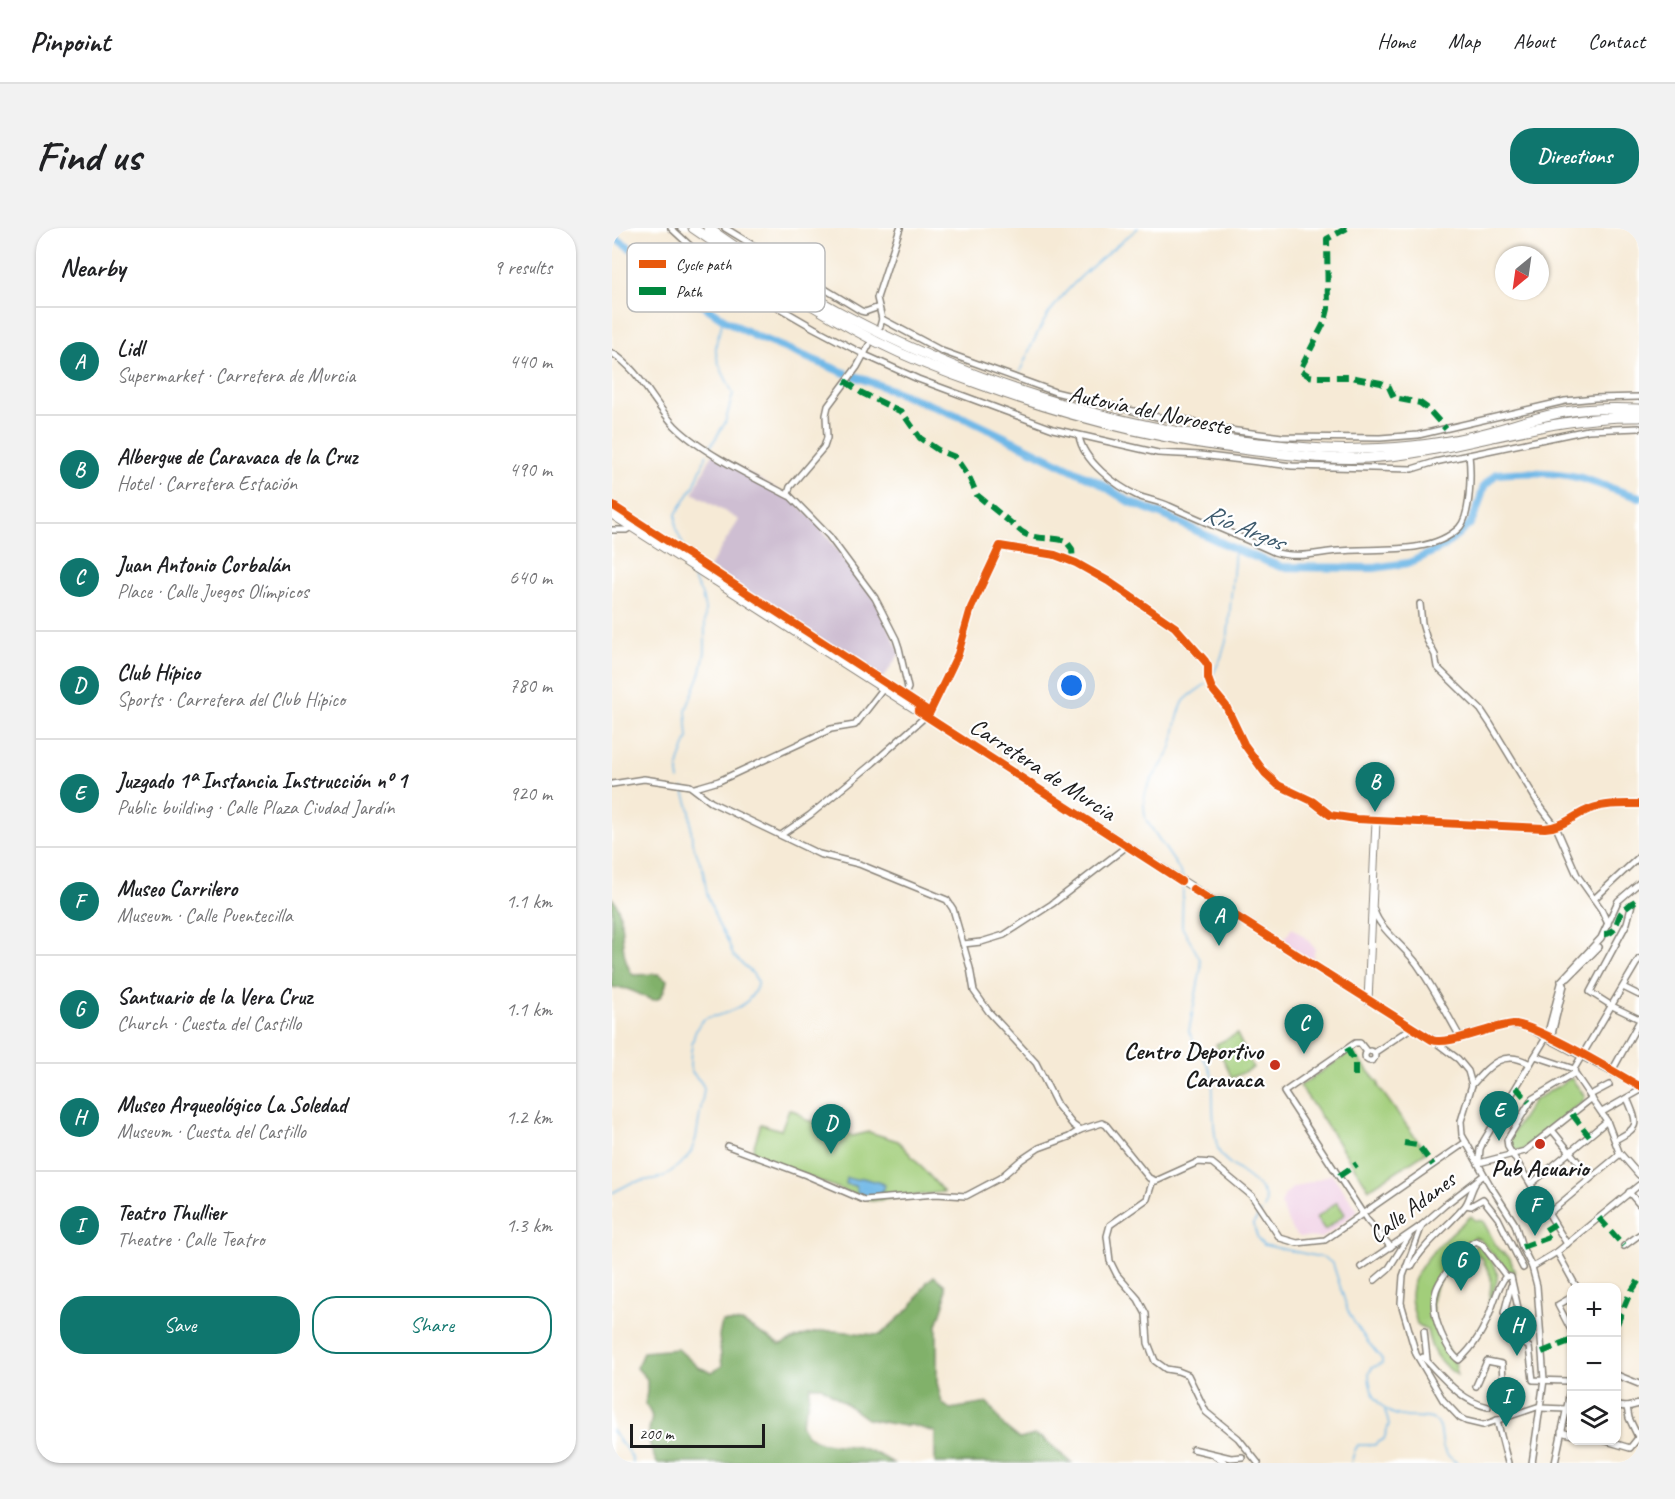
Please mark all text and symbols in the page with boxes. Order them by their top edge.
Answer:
text: Pinpoint [30,24,110,59]
text: Home [1377,28,1415,54]
text: Map [1448,28,1480,54]
text: About [1513,28,1555,54]
text: Contact [1588,28,1645,54]
button: Directions [1510,128,1639,184]
text: Find us [36,130,141,183]
legend [627,243,825,312]
north arrow [1495,246,1549,300]
text: Nearby [60,251,125,284]
text: 9 results [493,255,552,280]
text: Cycle path [676,255,732,275]
text: Path [676,282,703,302]
text: Lidl [117,335,144,363]
text: A [74,349,85,374]
text: 440 m [509,349,552,374]
text: Supermarket · Carretera de Murcia [117,363,355,388]
street label: Autovía del Noroeste [1066,378,1236,442]
text: Albergue de Caravaca de la Cruz [117,443,357,471]
text: B [74,457,85,482]
text: 490 m [509,457,552,482]
text: Hotel · Carretera Estación [117,471,297,496]
water label: Río Argos [1199,496,1293,560]
text: Juan Antonio Corbalán [117,551,290,579]
text: C [75,565,84,590]
text: 640 m [509,565,552,590]
text: Place · Calle Juegos Olímpicos [117,579,309,604]
text: Club Hípico [117,659,200,687]
your location [1057,671,1086,700]
text: D [74,673,85,698]
text: 780 m [509,673,552,698]
text: Sports · Carretera del Club Hípico [117,687,345,712]
street label: Carretera de Murcia [964,711,1123,828]
pin: B [1356,762,1395,812]
text: Juzgado 1ª Instancia Instrucción nº 1 [117,767,407,795]
text: E [74,781,85,806]
text: 920 m [509,781,552,806]
text: Public building · Calle Plaza Ciudad Jardín [117,795,395,820]
text: Museo Carrilero [117,875,237,903]
text: F [75,889,84,914]
text: 1.1 km [506,889,552,914]
pin: A [1200,896,1238,946]
text: Museum · Calle Puentecilla [117,903,292,928]
text: Santuario de la Vera Cruz [117,983,312,1011]
text: G [75,997,84,1022]
text: 1.1 km [506,997,552,1022]
pin: C [1284,1004,1324,1054]
text: Church · Cuesta del Castillo [117,1011,301,1036]
place label: Centro Deportivo Caravaca [1124,1036,1265,1094]
marker: Centro Deportivo Caravaca [1268,1058,1282,1072]
text: Museo Arqueológico La Soledad [117,1091,347,1119]
pin: E [1480,1092,1518,1141]
pin: D [812,1104,850,1154]
text: H [74,1105,85,1130]
text: 1.2 km [506,1105,552,1130]
text: Museum · Cuesta del Castillo [117,1119,306,1144]
marker: Pub Acuario [1533,1137,1547,1151]
place label: Pub Acuario [1491,1153,1591,1183]
street label: Calle Adanes [1362,1163,1463,1250]
pin: F [1516,1186,1554,1236]
text: Teatro Thullier [117,1199,226,1227]
text: I [75,1213,84,1238]
text: 1.3 km [506,1213,552,1238]
text: Theatre · Calle Teatro [117,1227,265,1252]
pin: G [1442,1242,1480,1291]
map controls [1567,1283,1621,1445]
button: + [1567,1283,1621,1337]
button: Save [60,1296,300,1354]
button: Share [312,1296,552,1354]
pin: H [1498,1306,1536,1356]
button: − [1567,1337,1621,1391]
pin: I [1486,1378,1526,1427]
button: layers [1567,1391,1621,1445]
scale bar [630,1421,765,1448]
text: 200 m [639,1424,673,1444]

